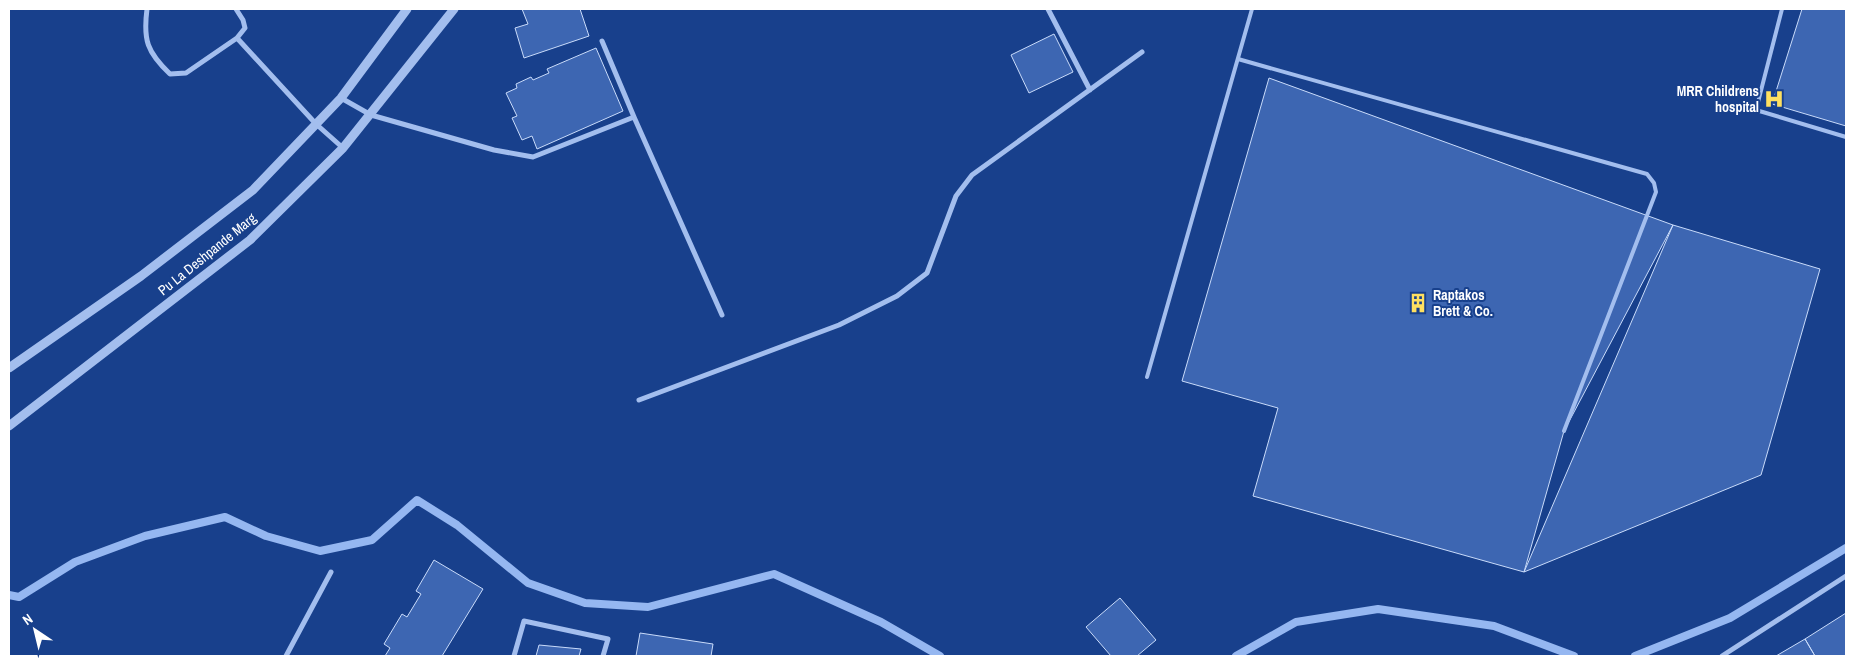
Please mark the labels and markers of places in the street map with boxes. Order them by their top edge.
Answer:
place label: MRR Childrens hospital [1677,82,1759,116]
hospital icon: MRR Childrens hospital [1763,88,1785,110]
place label: Raptakos Brett & Co. [1433,286,1493,320]
building icon: Raptakos Brett & Co. [1407,292,1429,314]

